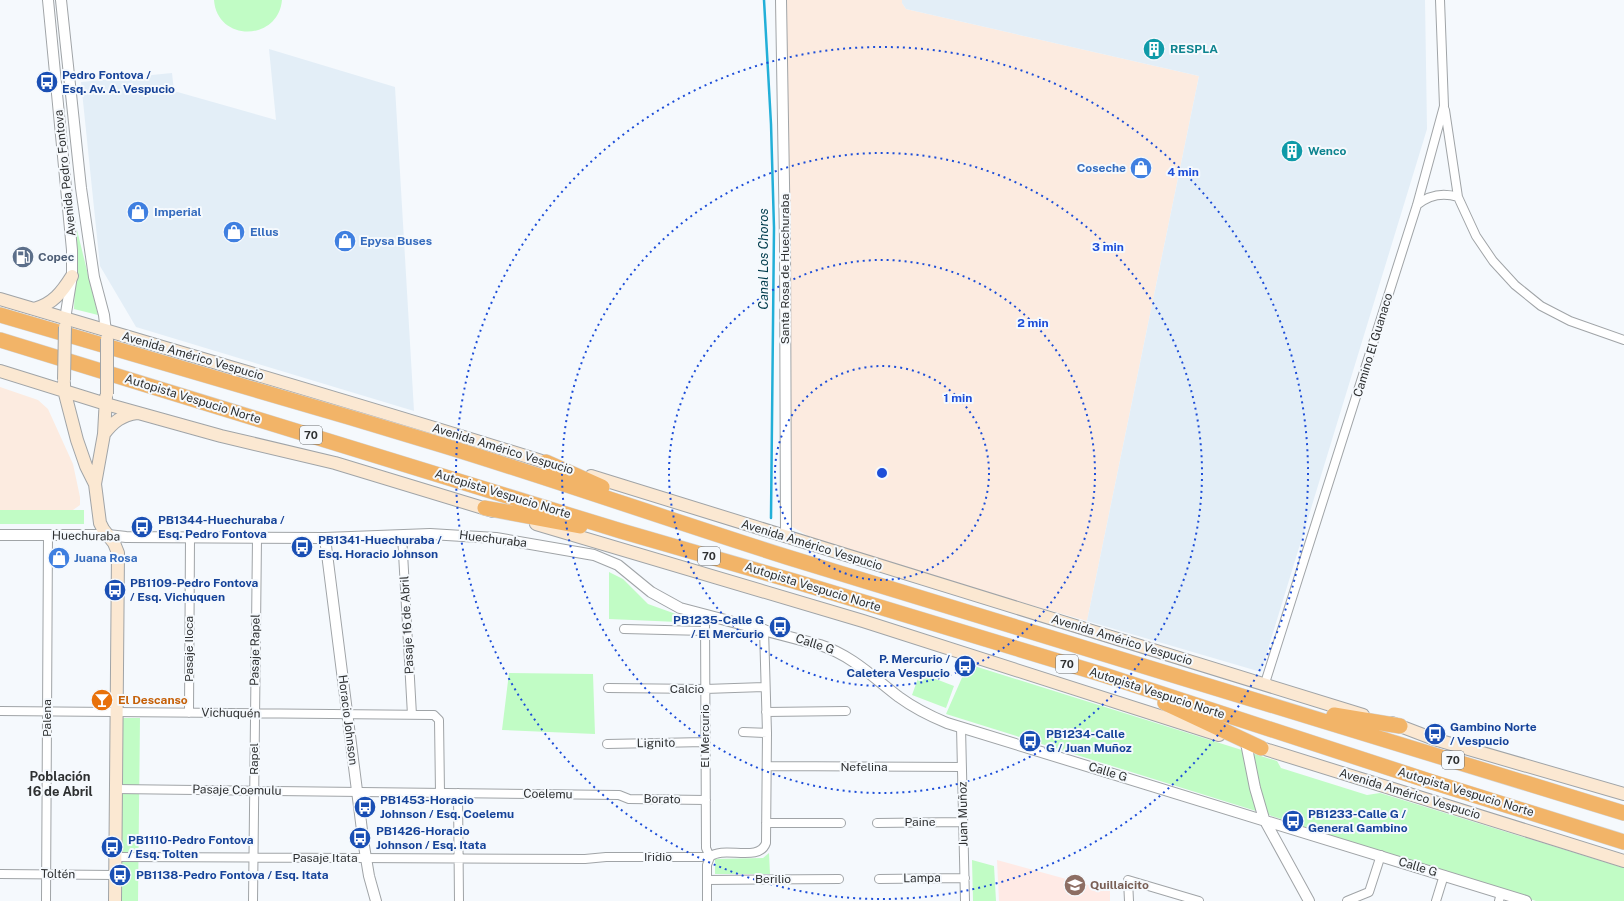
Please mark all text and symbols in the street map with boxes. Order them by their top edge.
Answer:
building icon: RESPLA [1141,36,1167,62]
place label: RESPLA [1170,42,1218,56]
place label: Pedro Fontova / Esq. Av. A. Vespucio [62,68,175,96]
bus stop icon: Pedro Fontova / Esq. Av. A. Vespucio [34,69,60,95]
street label: Avenida Pedro Fontova [51,109,79,237]
building icon: Wenco [1279,138,1305,164]
place label: Wenco [1308,144,1347,158]
shop icon: Coseche [1128,155,1154,181]
place label: Coseche [1077,161,1126,175]
text: 4 min [1167,165,1199,179]
street label: Santa Rosa de Huechuraba [778,194,792,344]
shop icon: Imperial [125,199,151,225]
place label: Imperial [154,205,202,219]
water label: Canal Los Choros [756,208,771,310]
shop icon: Ellus [221,219,247,245]
place label: Ellus [250,225,279,239]
shop icon: Epysa Buses [332,228,358,254]
place label: Epysa Buses [360,234,432,248]
text: 3 min [1092,240,1124,254]
fuel station icon: Copec [10,244,36,270]
place label: Copec [38,250,75,264]
street label: Camino El Guanaco [1351,291,1396,399]
text: 2 min [1017,316,1049,330]
street label: Avenida Américo Vespucio [120,329,266,383]
street label: Autopista Vespucio Norte [123,372,263,426]
text: 1 min [944,391,972,405]
street label: Avenida Américo Vespucio [431,421,576,477]
road number: 70 [300,426,322,444]
centre of rings [875,466,889,480]
street label: Autopista Vespucio Norte [433,467,573,521]
place label: PB1344-Huechuraba / Esq. Pedro Fontova [158,513,285,541]
bus stop icon: PB1344-Huechuraba / Esq. Pedro Fontova [129,514,155,540]
street label: Avenida Américo Vespucio [740,517,885,573]
street label: Huechuraba [52,528,120,544]
street label: Huechuraba [458,528,528,550]
place label: PB1341-Huechuraba / Esq. Horacio Johnson [318,533,442,561]
bus stop icon: PB1341-Huechuraba / Esq. Horacio Johnson [289,534,315,560]
shop icon: Juana Rosa [46,545,72,571]
road number: 70 [698,547,720,565]
place label: Juana Rosa [74,551,138,565]
street label: Autopista Vespucio Norte [743,560,883,614]
street label: Pasaje 16 de Abril [397,575,417,675]
place label: PB1109-Pedro Fontova / Esq. Vichuquen [130,576,258,604]
bus stop icon: PB1109-Pedro Fontova / Esq. Vichuquen [102,577,128,603]
street label: Avenida Américo Vespucio [1050,612,1195,668]
place label: PB1235-Calle G / El Mercurio [673,613,764,641]
street label: Pasaje Rapel [247,614,263,686]
bus stop icon: PB1235-Calle G / El Mercurio [767,614,793,640]
street label: Pasaje Iloca [182,616,196,682]
street label: Calle G [794,631,836,657]
place label: P. Mercurio / Caletera Vespucio [847,652,950,680]
bus stop icon: P. Mercurio / Caletera Vespucio [952,653,978,679]
road number: 70 [1056,655,1078,673]
street label: Autopista Vespucio Norte [1087,664,1227,722]
street label: Horacio Johnson [336,674,361,766]
street label: Calcio [670,682,704,696]
bar icon: El Descanso [89,687,115,713]
place label: El Descanso [118,693,188,707]
street label: Palena [40,699,54,737]
street label: El Mercurio [698,704,712,768]
street label: Vichuquén [201,705,261,721]
place label: Gambino Norte / Vespucio [1450,720,1537,748]
bus stop icon: Gambino Norte / Vespucio [1422,721,1448,747]
place label: PB1234-Calle G / Juan Muñoz [1046,727,1132,755]
bus stop icon: PB1234-Calle G / Juan Muñoz [1017,728,1043,754]
street label: Lignito [637,736,676,750]
street label: Rapel [247,743,261,775]
road number: 70 [1442,751,1464,769]
street label: Calle G [1087,759,1129,785]
street label: Nefelina [840,760,888,774]
street label: Autopista Vespucio Norte [1396,765,1536,819]
street label: Avenida Américo Vespucio [1338,766,1483,822]
district label: Población 16 de Abril [27,769,93,799]
street label: Juan Muñoz [955,781,971,847]
street label: Pasaje Coemulu [192,782,282,798]
street label: Coelemu [523,787,573,801]
street label: Borato [643,792,681,806]
place label: PB1453-Horacio Johnson / Esq. Coelemu [380,793,514,821]
bus stop icon: PB1453-Horacio Johnson / Esq. Coelemu [352,794,378,820]
place label: PB1233-Calle G / General Gambino [1308,807,1408,835]
bus stop icon: PB1233-Calle G / General Gambino [1280,808,1306,834]
street label: Paine [905,815,936,829]
place label: PB1426-Horacio Johnson / Esq. Itata [376,824,486,852]
bus stop icon: PB1426-Horacio Johnson / Esq. Itata [347,825,373,851]
place label: PB1110-Pedro Fontova / Esq. Tolten [128,833,254,861]
bus stop icon: PB1110-Pedro Fontova / Esq. Tolten [99,834,125,860]
street label: Iridio [644,850,672,864]
street label: Pasaje Itata [292,851,358,865]
street label: Calle G [1397,854,1439,880]
bus stop icon: PB1138-Pedro Fontova / Esq. Itata [107,862,133,888]
street label: Toltén [41,867,75,881]
place label: PB1138-Pedro Fontova / Esq. Itata [136,868,329,882]
street label: Lampa [903,871,941,885]
street label: Berilio [755,872,791,886]
school or university icon: Quillaicito [1062,872,1088,898]
place label: Quillaicito [1090,878,1149,892]

